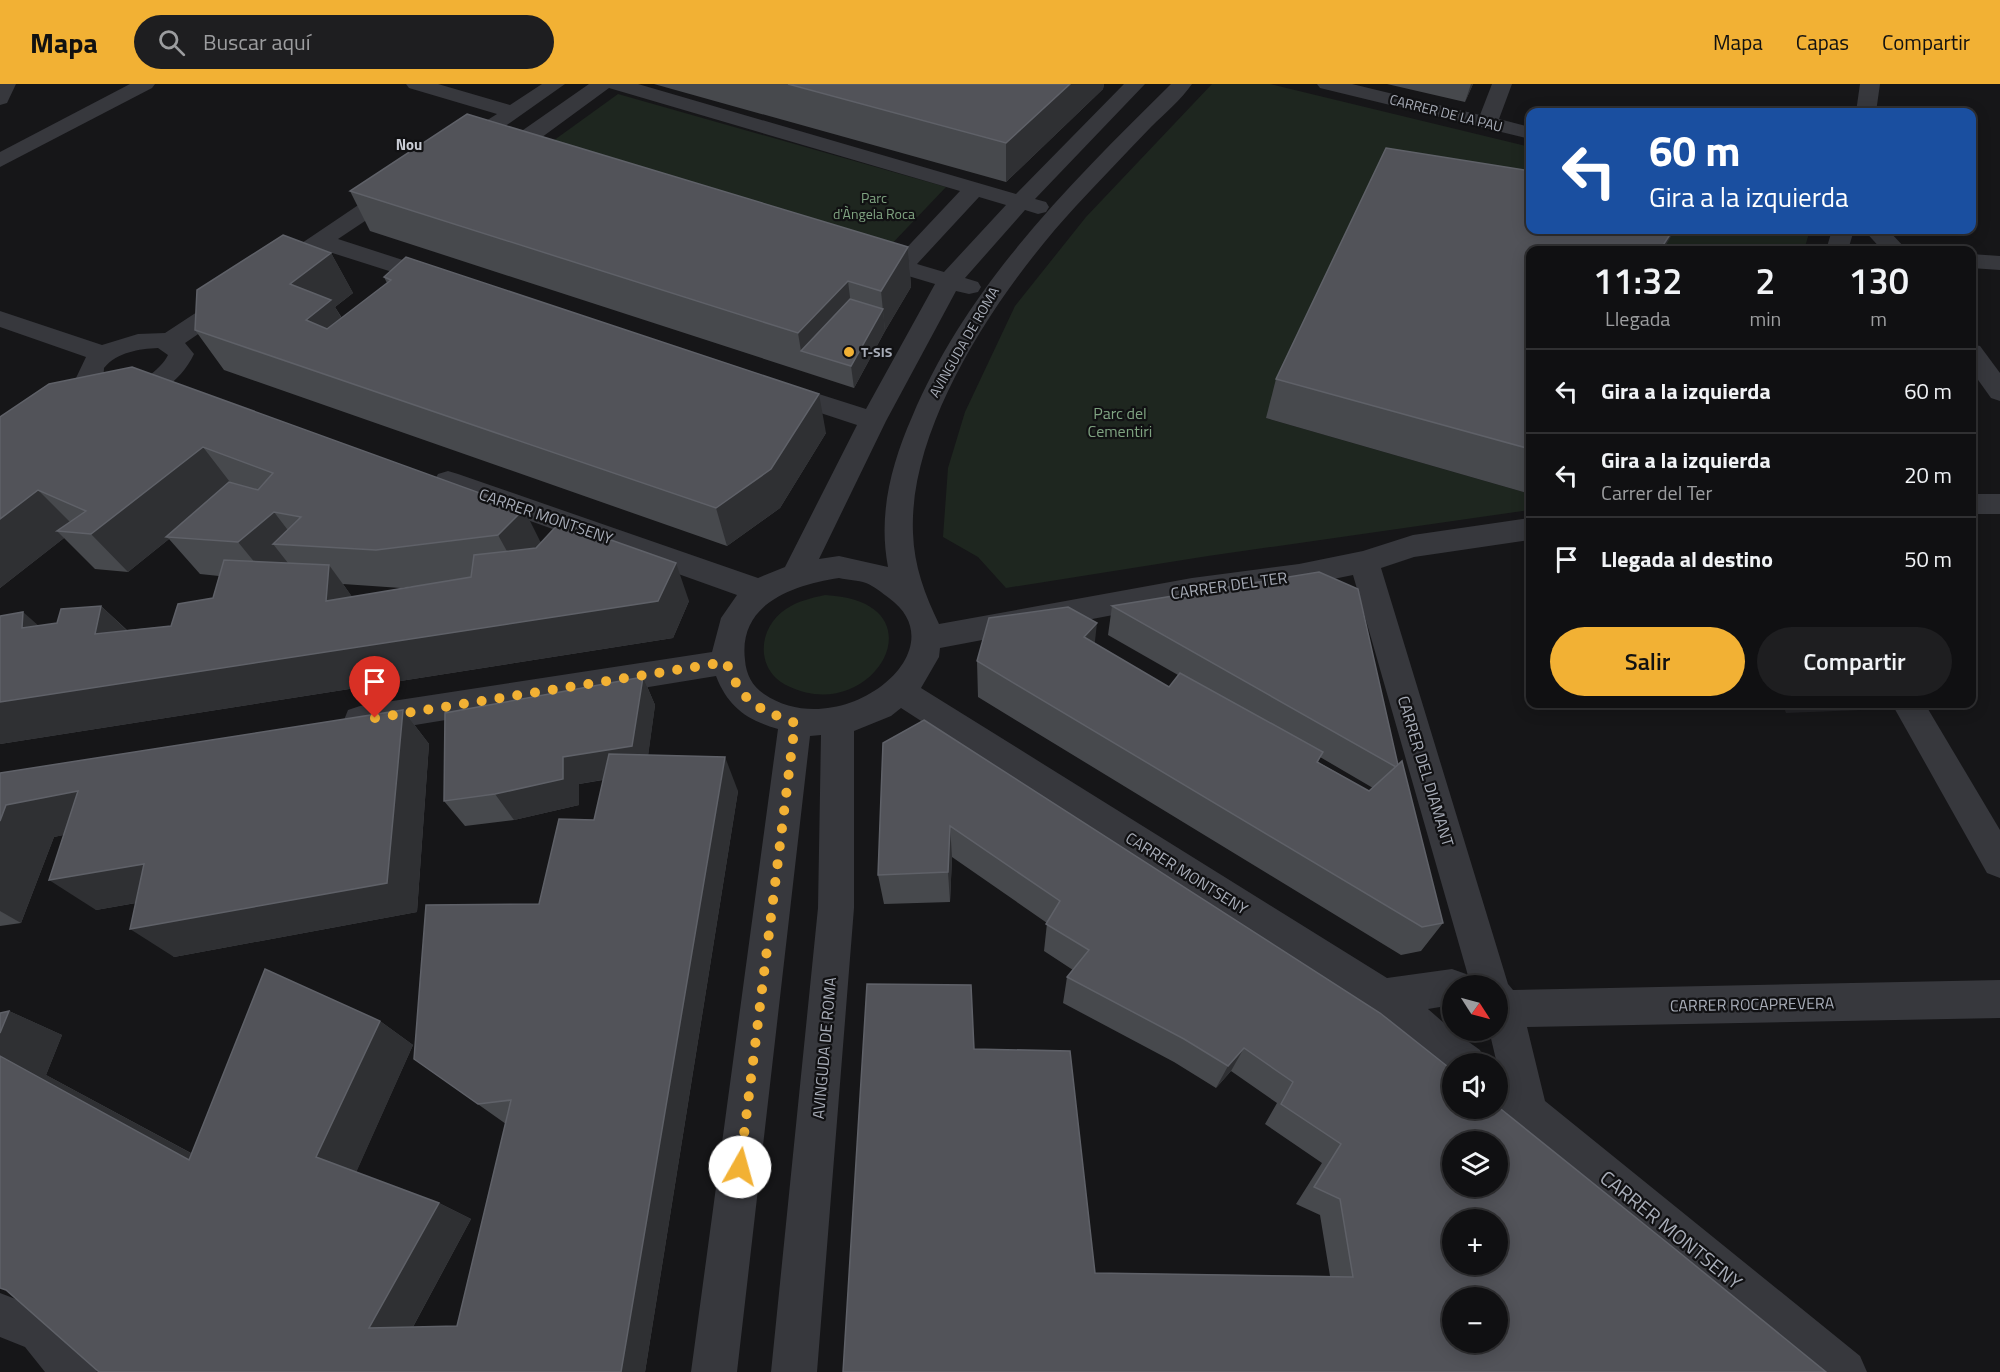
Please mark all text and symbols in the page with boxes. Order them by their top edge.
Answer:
search box [134,15,554,69]
text: Mapa [30,21,98,64]
text: Buscar aquí [203,25,311,59]
icon: search [155,26,188,59]
text: Mapa [1713,26,1763,58]
text: Capas [1796,26,1849,58]
text: Compartir [1882,26,1970,58]
street label: CARRER DE LA PAU [1387,88,1505,137]
text: 60 m [1649,118,1741,182]
icon: left [1550,132,1628,210]
district label: Nou [396,133,422,156]
text: Gira a la izquierda [1649,176,1849,217]
park label: Parc d'Àngela Roca [833,187,915,224]
text: 11:32 [1593,253,1682,308]
text: 2 [1755,253,1775,308]
text: 130 [1848,253,1909,308]
street label: AVINGUDA DE ROMA [923,282,1004,401]
text: Llegada [1605,303,1670,334]
text: min [1749,303,1781,334]
text: m [1870,303,1887,334]
place label: T-SIS [861,341,893,362]
marker: T-SIS [842,345,856,359]
text: Gira a la izquierda [1601,374,1771,408]
text: 60 m [1904,374,1952,408]
icon: left [1550,375,1583,408]
park label: Parc del Cementiri [1088,401,1152,443]
text: Gira a la izquierda [1601,443,1771,477]
text: 20 m [1904,458,1952,492]
icon: left [1550,459,1583,492]
text: Carrer del Ter [1601,477,1712,508]
street label: CARRER MONTSENY [476,482,617,550]
text: Llegada al destino [1601,542,1773,576]
text: 50 m [1904,542,1952,576]
icon: arrive [1550,543,1583,576]
street label: CARRER DEL TER [1169,565,1289,605]
button: Salir [1550,627,1745,696]
button: Compartir [1757,627,1952,696]
pin [349,656,400,718]
icon: arrive [358,665,391,698]
street label: CARRER DEL DIAMANT [1392,693,1461,850]
street label: CARRER MONTSENY [1121,826,1253,921]
street label: AVINGUDA DE ROMA [806,975,842,1120]
north arrow [1442,975,1508,1041]
map controls [1442,975,1508,1353]
street label: CARRER ROCAPREVERA [1670,991,1835,1017]
button: sound [1442,1053,1508,1119]
button: layers [1442,1131,1508,1197]
position arrow [708,1135,772,1199]
street label: CARRER MONTSENY [1593,1162,1749,1297]
button: + [1442,1209,1508,1275]
button: − [1442,1287,1508,1353]

